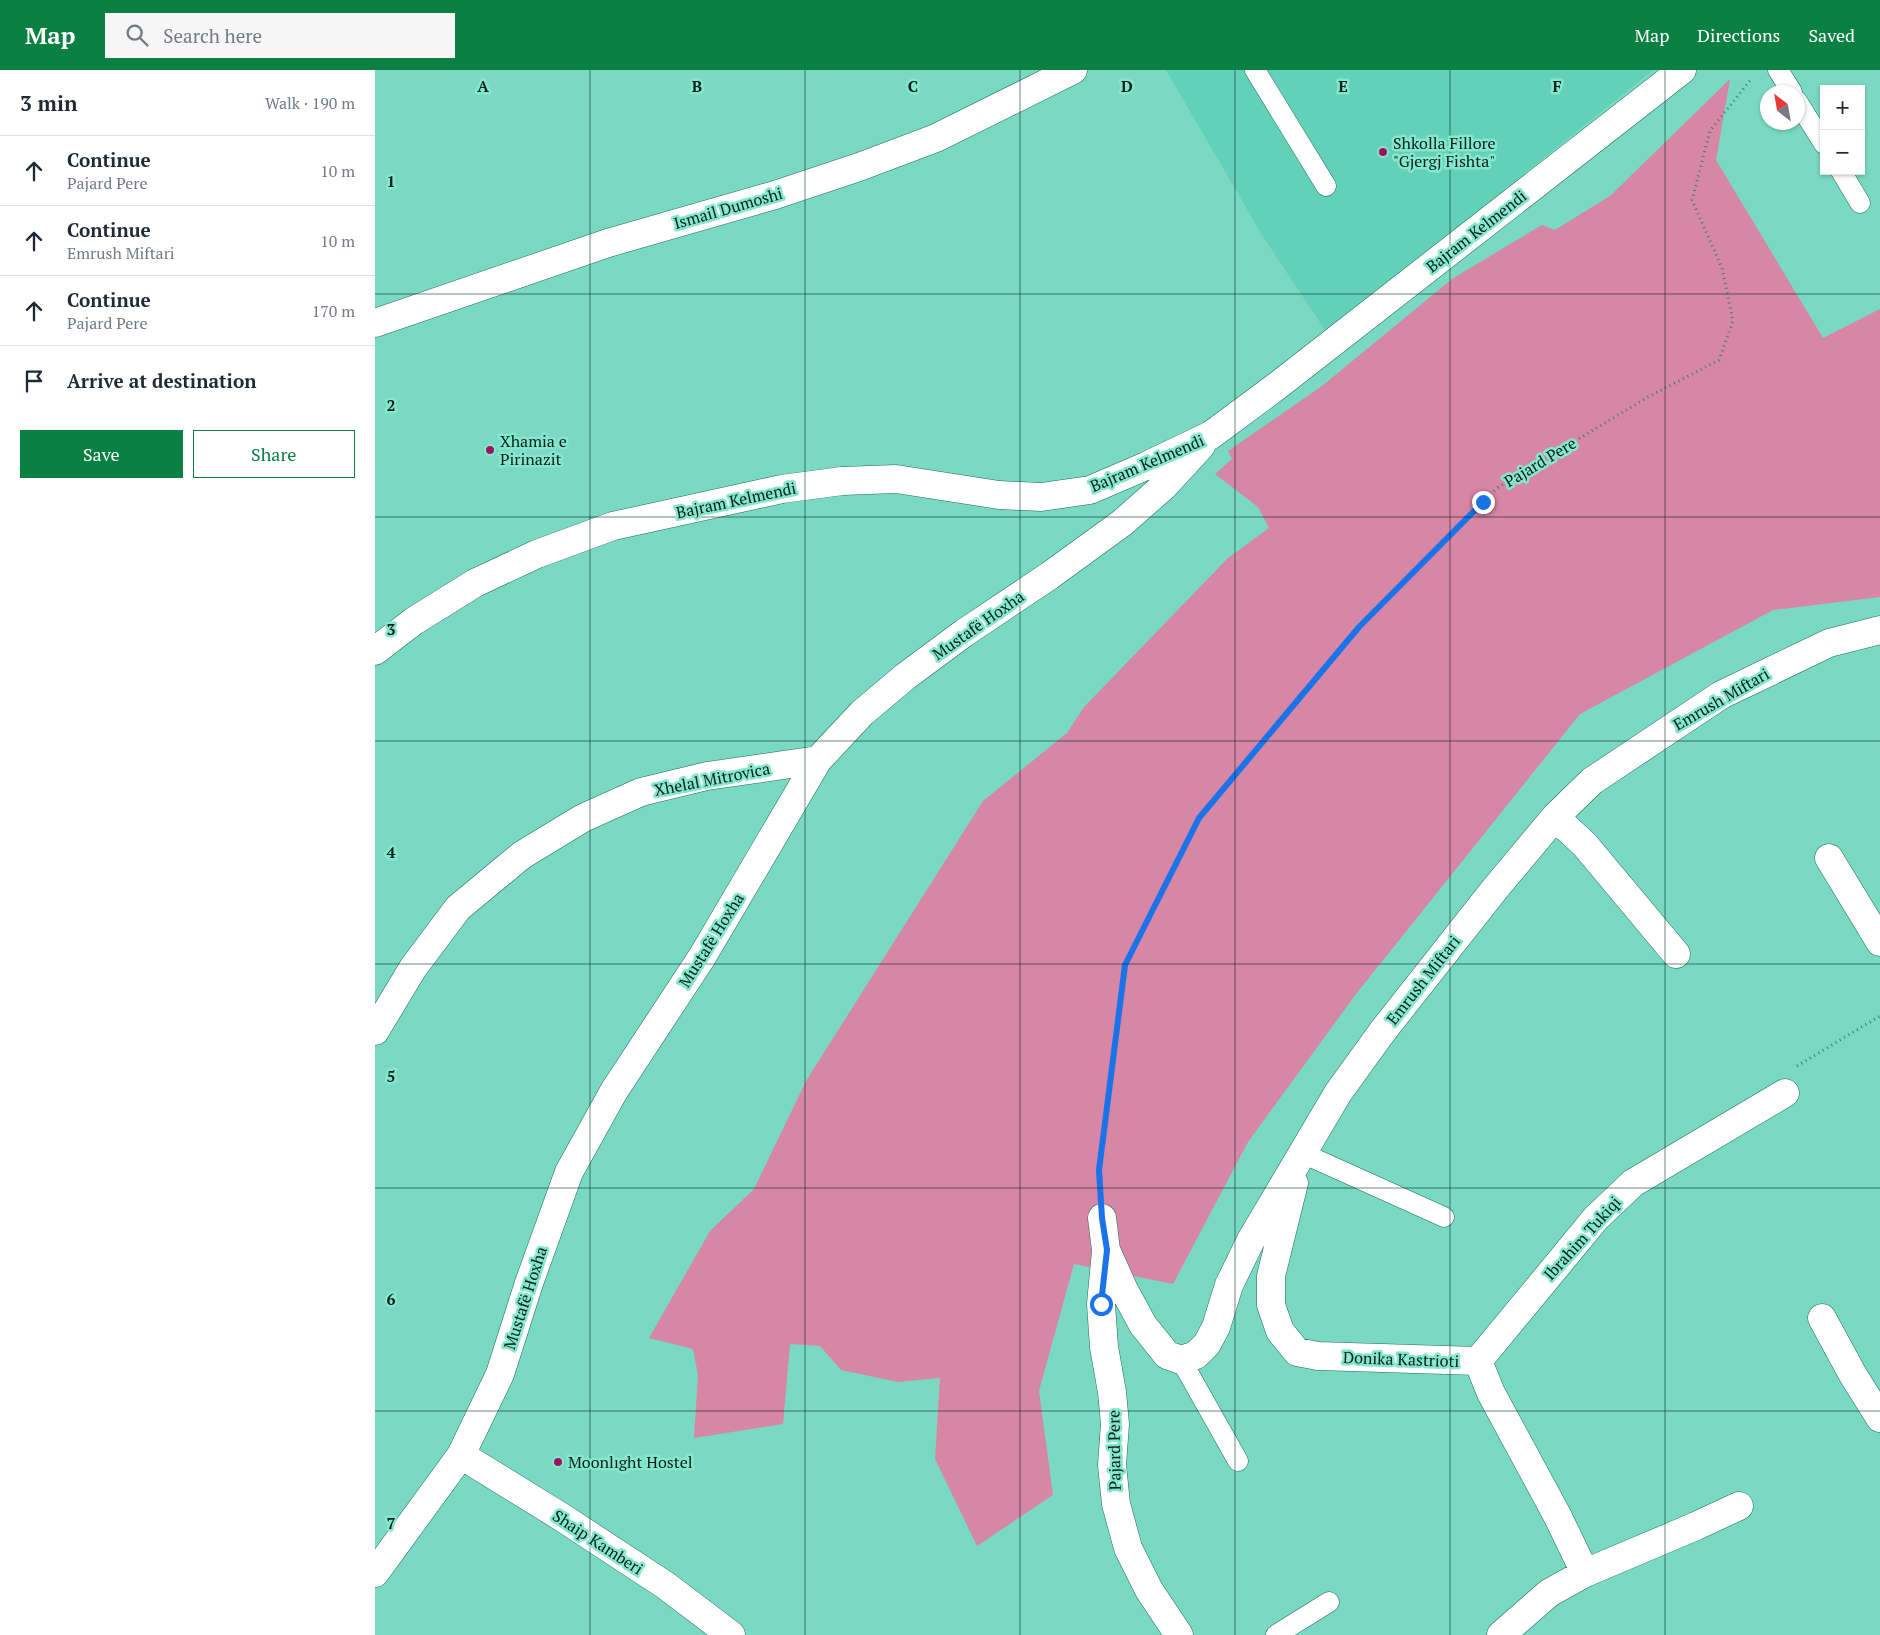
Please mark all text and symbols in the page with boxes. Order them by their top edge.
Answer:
search box [105,13,455,58]
text: Map [25,19,75,51]
icon: search [123,21,151,49]
text: Search here [163,23,262,48]
text: Map [1634,23,1669,47]
text: Directions [1697,23,1780,47]
text: Saved [1808,23,1855,47]
text: A [477,75,489,97]
text: B [692,75,702,97]
text: C [908,75,918,97]
text: D [1121,75,1133,97]
text: E [1338,75,1348,97]
text: F [1552,75,1562,97]
north arrow [1760,85,1805,130]
map controls [1820,85,1865,175]
button: + [1820,85,1865,130]
text: 3 min [20,89,77,117]
text: Walk · 190 m [265,92,355,114]
button: − [1820,130,1865,175]
place label: Shkolla Fillore "Gjergj Fishta" [1393,132,1496,172]
marker: Shkolla Fillore "Gjergj Fishta" [1377,146,1389,158]
text: Continue [67,147,151,172]
icon: ahead [20,157,48,185]
text: 10 m [320,160,355,182]
text: 1 [386,170,396,192]
text: Pajard Pere [67,172,148,194]
street label: Ismail Dumoshi [671,182,785,234]
street label: Bajram Kelmendi [1421,185,1531,277]
text: Continue [67,217,151,242]
icon: ahead [20,227,48,255]
text: 10 m [320,230,355,252]
text: Emrush Miftari [67,242,175,264]
text: Continue [67,287,151,312]
icon: ahead [20,297,48,325]
text: 170 m [312,300,355,322]
text: Pajard Pere [67,312,148,334]
icon: arrive [20,367,48,395]
text: Arrive at destination [67,368,256,393]
text: 2 [386,394,396,416]
street label: Bajram Kelmendi [1087,429,1208,497]
button: Save [20,430,183,478]
button: Share [193,430,355,478]
place label: Xhamia e Pirinazit [500,430,567,470]
street label: Pajard Pere [1500,432,1580,492]
marker: Xhamia e Pirinazit [484,444,496,456]
street label: Bajram Kelmendi [674,477,798,523]
route end [1472,491,1495,514]
street label: Mustafë Hoxha [928,585,1028,665]
text: 3 [386,618,396,640]
street label: Emrush Miftari [1669,662,1773,735]
street label: Xhelal Mitrovica [652,757,772,801]
text: 4 [386,841,396,863]
street label: Mustafë Hoxha [673,889,749,991]
street label: Emrush Miftari [1381,931,1465,1029]
text: 5 [386,1065,396,1087]
street label: Ibrahim Tukiqi [1538,1191,1626,1285]
street label: Mustafë Hoxha [498,1244,552,1352]
text: 6 [386,1288,396,1310]
route start [1090,1293,1113,1316]
street label: Donika Kastrioti [1342,1346,1460,1372]
street label: Pajard Pere [1102,1410,1126,1490]
place label: Moonlıght Hostel [568,1451,693,1473]
marker: Moonlıght Hostel [552,1456,564,1468]
street label: Shaip Kamberi [548,1505,648,1580]
text: 7 [386,1512,396,1534]

